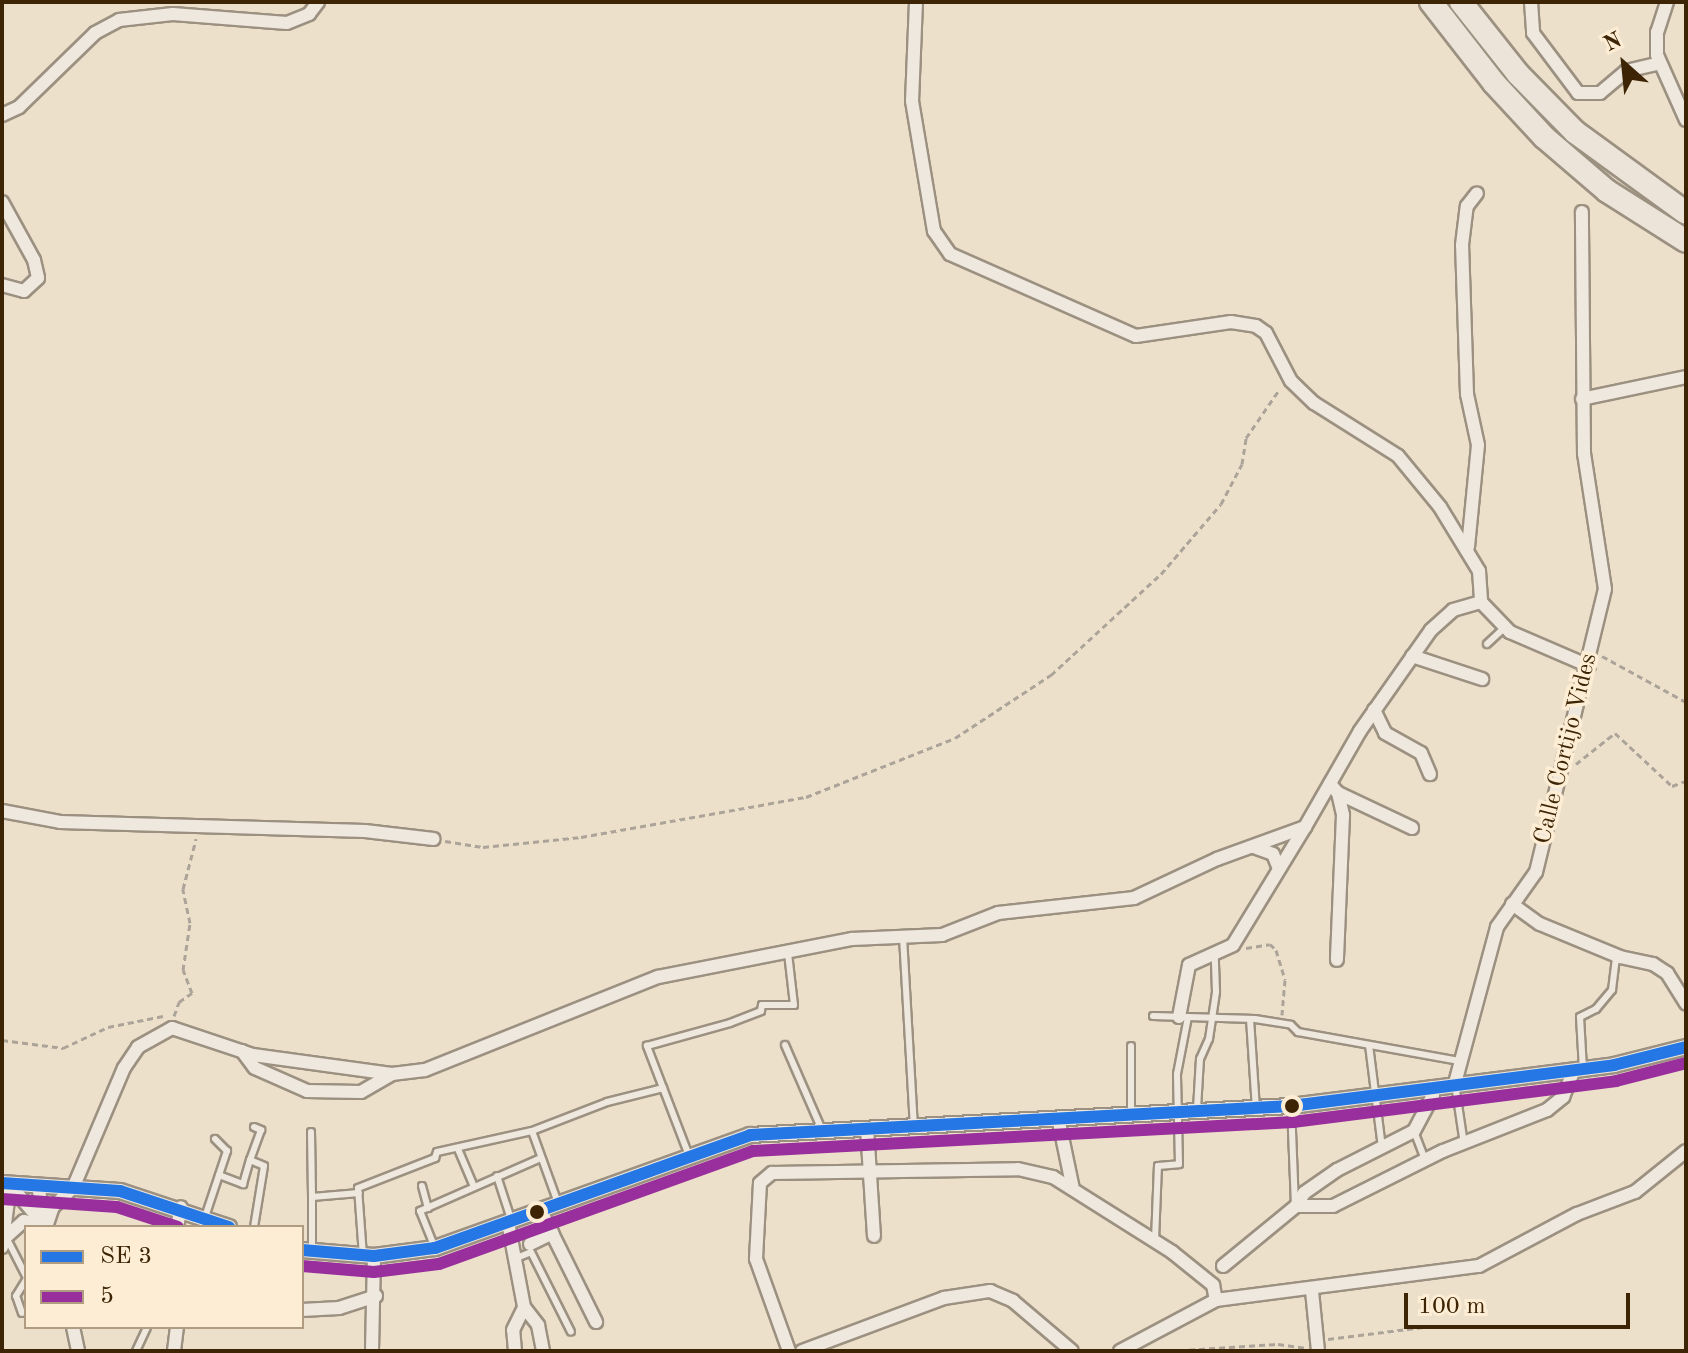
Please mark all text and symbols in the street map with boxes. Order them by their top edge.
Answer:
north arrow [1584,24,1664,104]
text: N [1601,29,1626,56]
street label: Calle Cortijo Vides [1529,651,1605,847]
unlabelled marker [1284,1098,1300,1114]
unlabelled marker [529,1204,545,1220]
legend [24,1225,304,1329]
text: SE 3 [100,1245,152,1269]
scale bar [1408,1277,1634,1327]
text: 5 [100,1285,114,1309]
text: 100 m [1418,1295,1486,1319]

